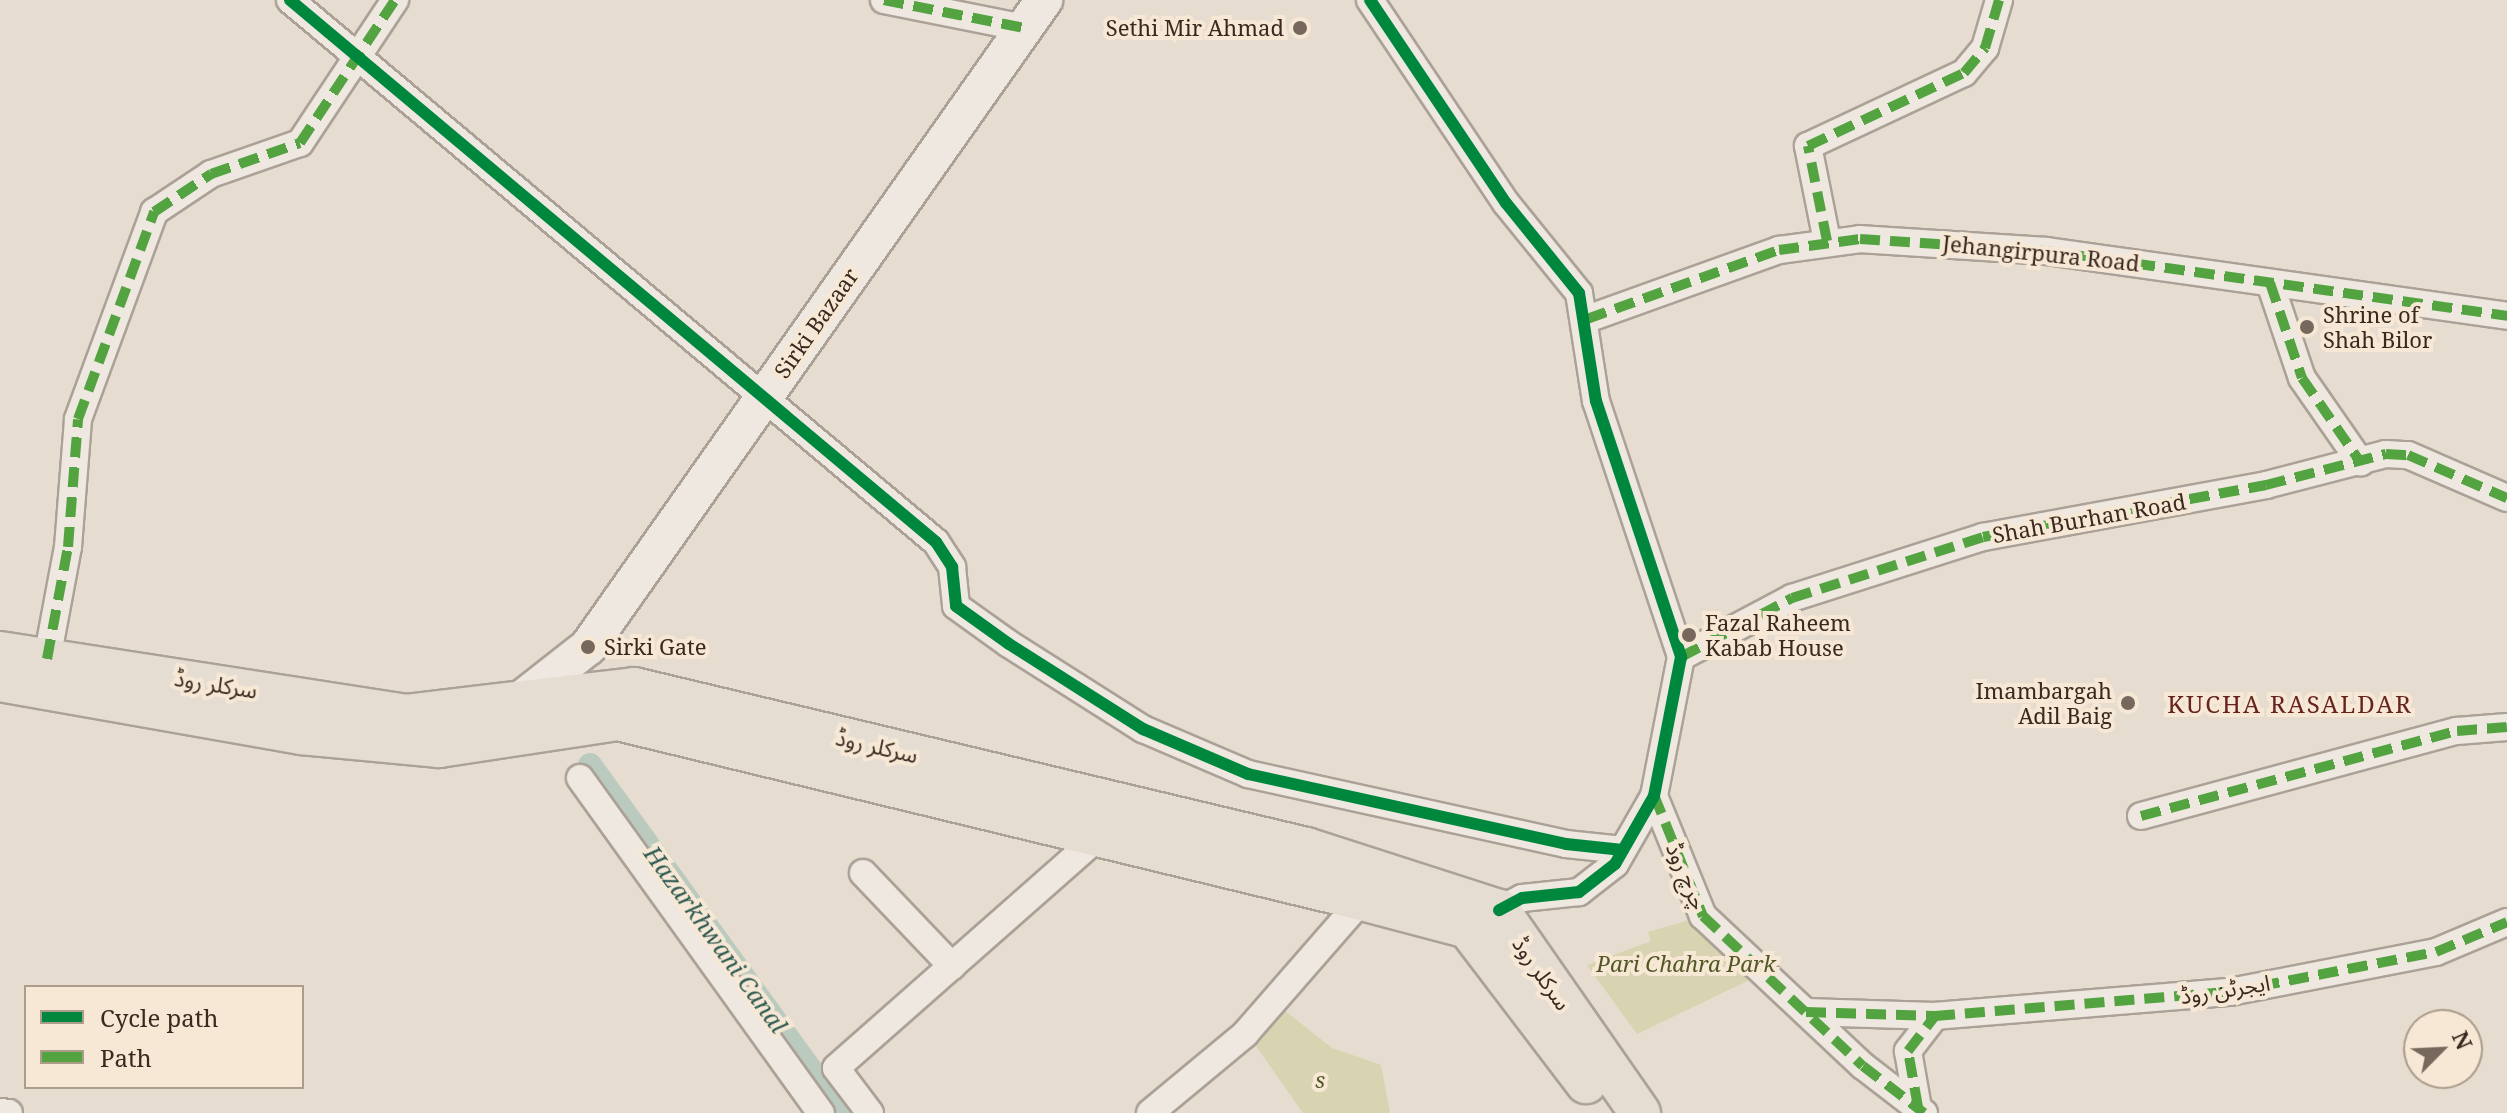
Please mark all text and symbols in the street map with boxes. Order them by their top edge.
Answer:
place label: Sethi Mir Ahmad [1106,15,1284,41]
marker: Sethi Mir Ahmad [1291,19,1309,37]
street label: Jehangirpura Road [1941,230,2141,276]
street label: Sirki Bazaar [768,263,864,383]
place label: Shrine of Shah Bilor [2323,301,2432,352]
marker: Shrine of Shah Bilor [2298,318,2316,336]
street label: Shah Burhan Road [1990,488,2188,548]
place label: Fazal Raheem Kabab House [1705,609,1851,660]
marker: Fazal Raheem Kabab House [1680,626,1698,644]
place label: Sirki Gate [604,634,707,660]
marker: Sirki Gate [579,638,597,656]
street label: سرکلر روڈ [173,664,259,704]
place label: Imambargah Adil Baig [1976,677,2112,728]
district label: KUCHA RASALDAR [2167,690,2413,718]
marker: Imambargah Adil Baig [2119,694,2137,712]
street label: سرکلر روڈ [833,724,921,768]
street label: چرچ روڈ [1661,838,1713,914]
water label: Hazarkhwani Canal [638,840,794,1038]
street label: سرکلر روڈ [1507,931,1577,1015]
park label: Pari Chahra Park [1596,951,1776,977]
street label: ایجرٹن روڈ [2178,969,2272,1009]
legend [24,985,304,1089]
text: Cycle path [100,1001,219,1034]
north arrow [2403,1009,2483,1089]
text: N [2446,1026,2480,1054]
text: Path [100,1041,152,1074]
park label: s [1315,1067,1325,1093]

